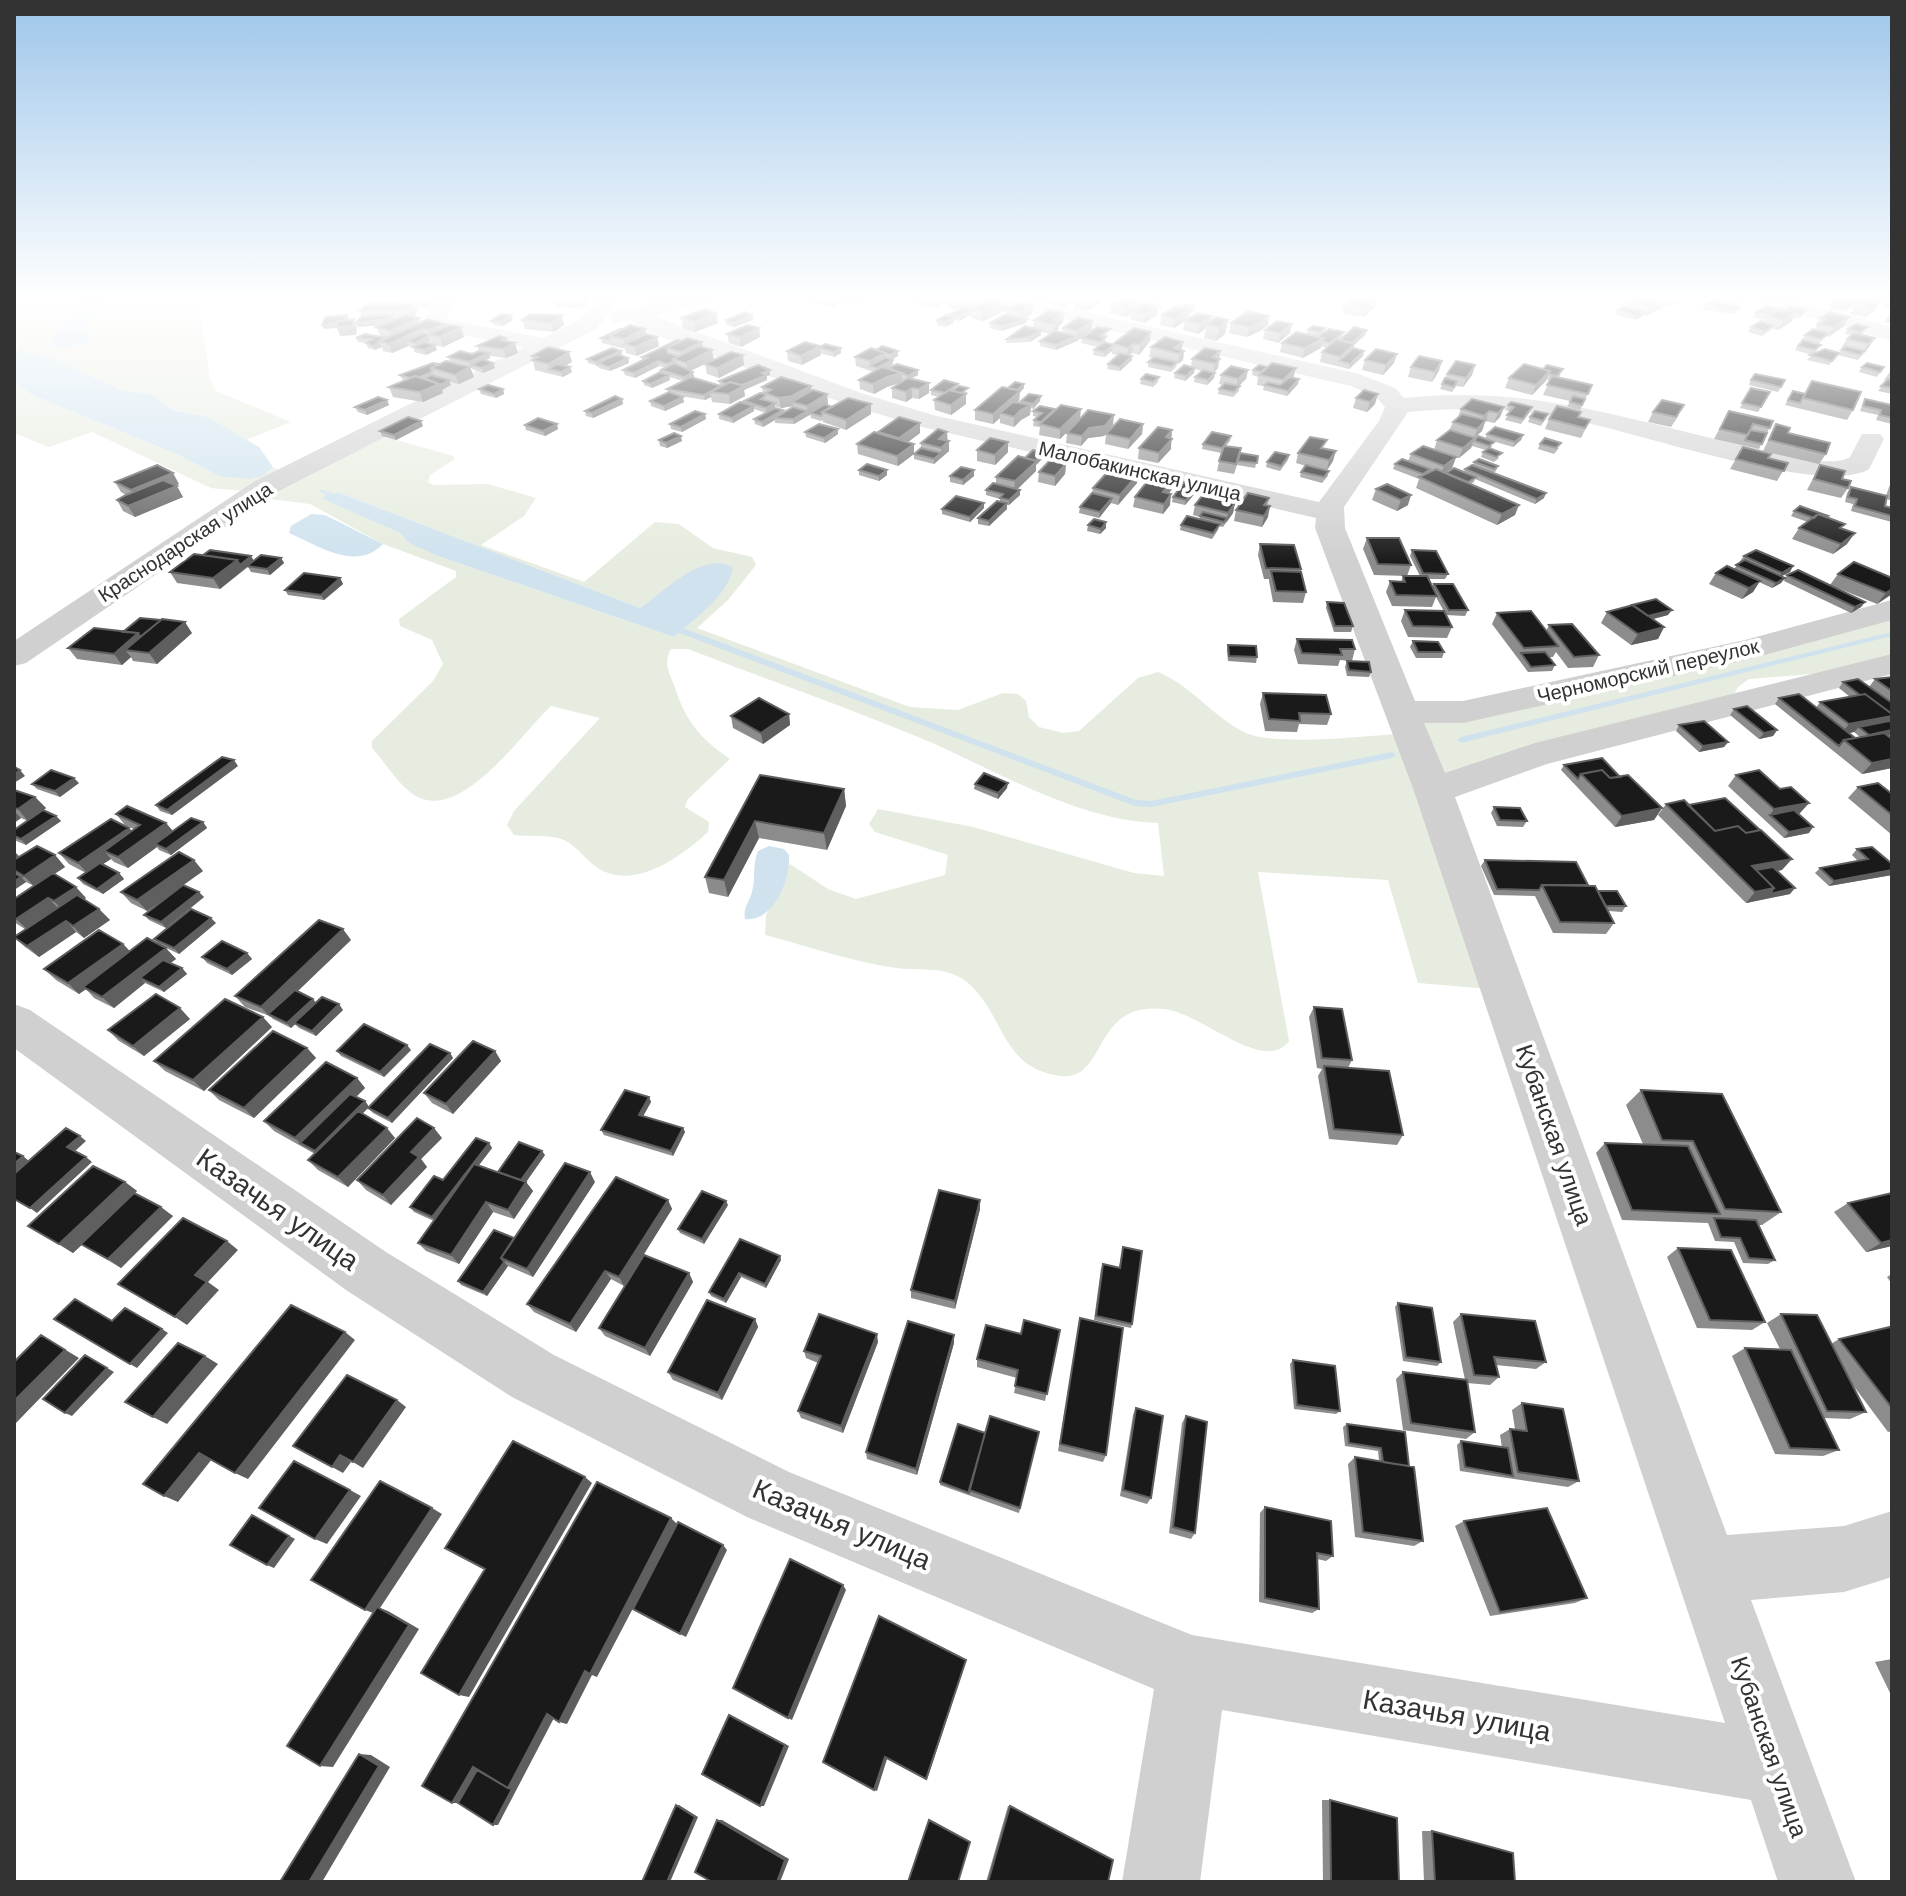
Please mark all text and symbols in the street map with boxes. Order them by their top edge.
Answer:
street label: Малобакинская улица [1036,436,1244,506]
street label: Краснодарская улица [94,476,277,607]
street label: Черноморский переулок [1535,634,1762,708]
street label: Кубанская улица [1510,1041,1598,1230]
street label: Казачья улица [190,1141,365,1278]
street label: Казачья улица [748,1472,936,1577]
street label: Кубанская улица [1725,1653,1813,1842]
street label: Казачья улица [1360,1683,1554,1748]

